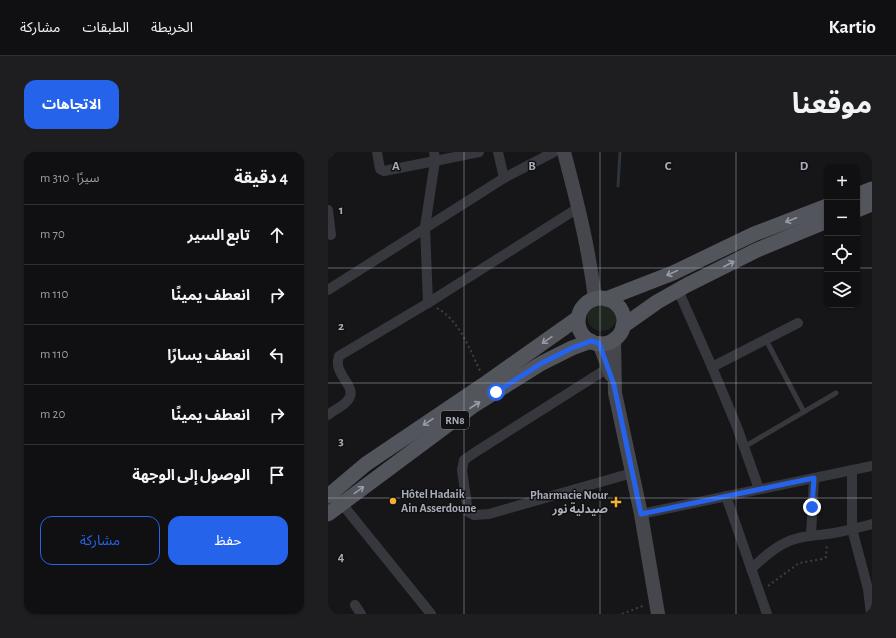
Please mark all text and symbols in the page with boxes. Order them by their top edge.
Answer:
text: Kartio [829,18,876,37]
text: مشاركة [20,21,60,35]
text: الطبقات [82,21,129,35]
text: الخريطة [151,21,193,35]
button: الاتجاهات [24,80,119,129]
text: موقعنا [792,91,872,119]
text: A [392,160,400,173]
text: B [528,160,536,173]
text: C [665,160,672,173]
text: D [800,160,809,173]
map controls [824,164,860,308]
button: + [824,164,860,200]
text: 4 دقيقة [234,169,288,186]
text: سيرًا · 310 m [40,172,100,185]
button: − [824,200,860,236]
text: 1 [339,204,343,217]
one-way arrow [785,217,797,225]
icon: ahead [266,224,288,246]
text: 70 m [40,228,65,241]
text: تابع السير [188,228,250,243]
button: locate [824,236,860,272]
one-way arrow [723,260,735,267]
one-way arrow [666,270,678,278]
button: layers [824,272,860,308]
icon: right [266,284,288,306]
text: 110 m [40,288,68,301]
text: انعطف يمينًا [171,288,250,303]
text: 2 [338,320,344,333]
one-way arrow [542,336,553,344]
icon: left [266,344,288,366]
text: 110 m [40,348,68,361]
text: انعطف يسارًا [167,348,250,363]
route start [487,383,505,401]
one-way arrow [469,401,481,409]
icon: right [266,404,288,426]
text: 20 m [40,408,65,421]
text: انعطف يمينًا [171,408,250,423]
road number: RN8 [441,411,469,429]
one-way arrow [423,418,434,426]
text: 3 [338,435,344,448]
icon: arrive [266,464,288,486]
text: الوصول إلى الوجهة [132,468,250,483]
one-way arrow [353,486,364,494]
place label: Hôtel Hadaik Ain Asserdoune [401,488,477,514]
place label: Pharmacie Nour صيدلية نور [530,489,609,516]
marker: Hôtel Hadaik Ain Asserdoune [388,496,398,506]
marker: Pharmacie Nour صيدلية نور [611,497,621,507]
route end [803,498,821,516]
button: مشاركة [40,516,160,565]
button: حفظ [168,516,288,565]
text: 4 [338,551,345,564]

